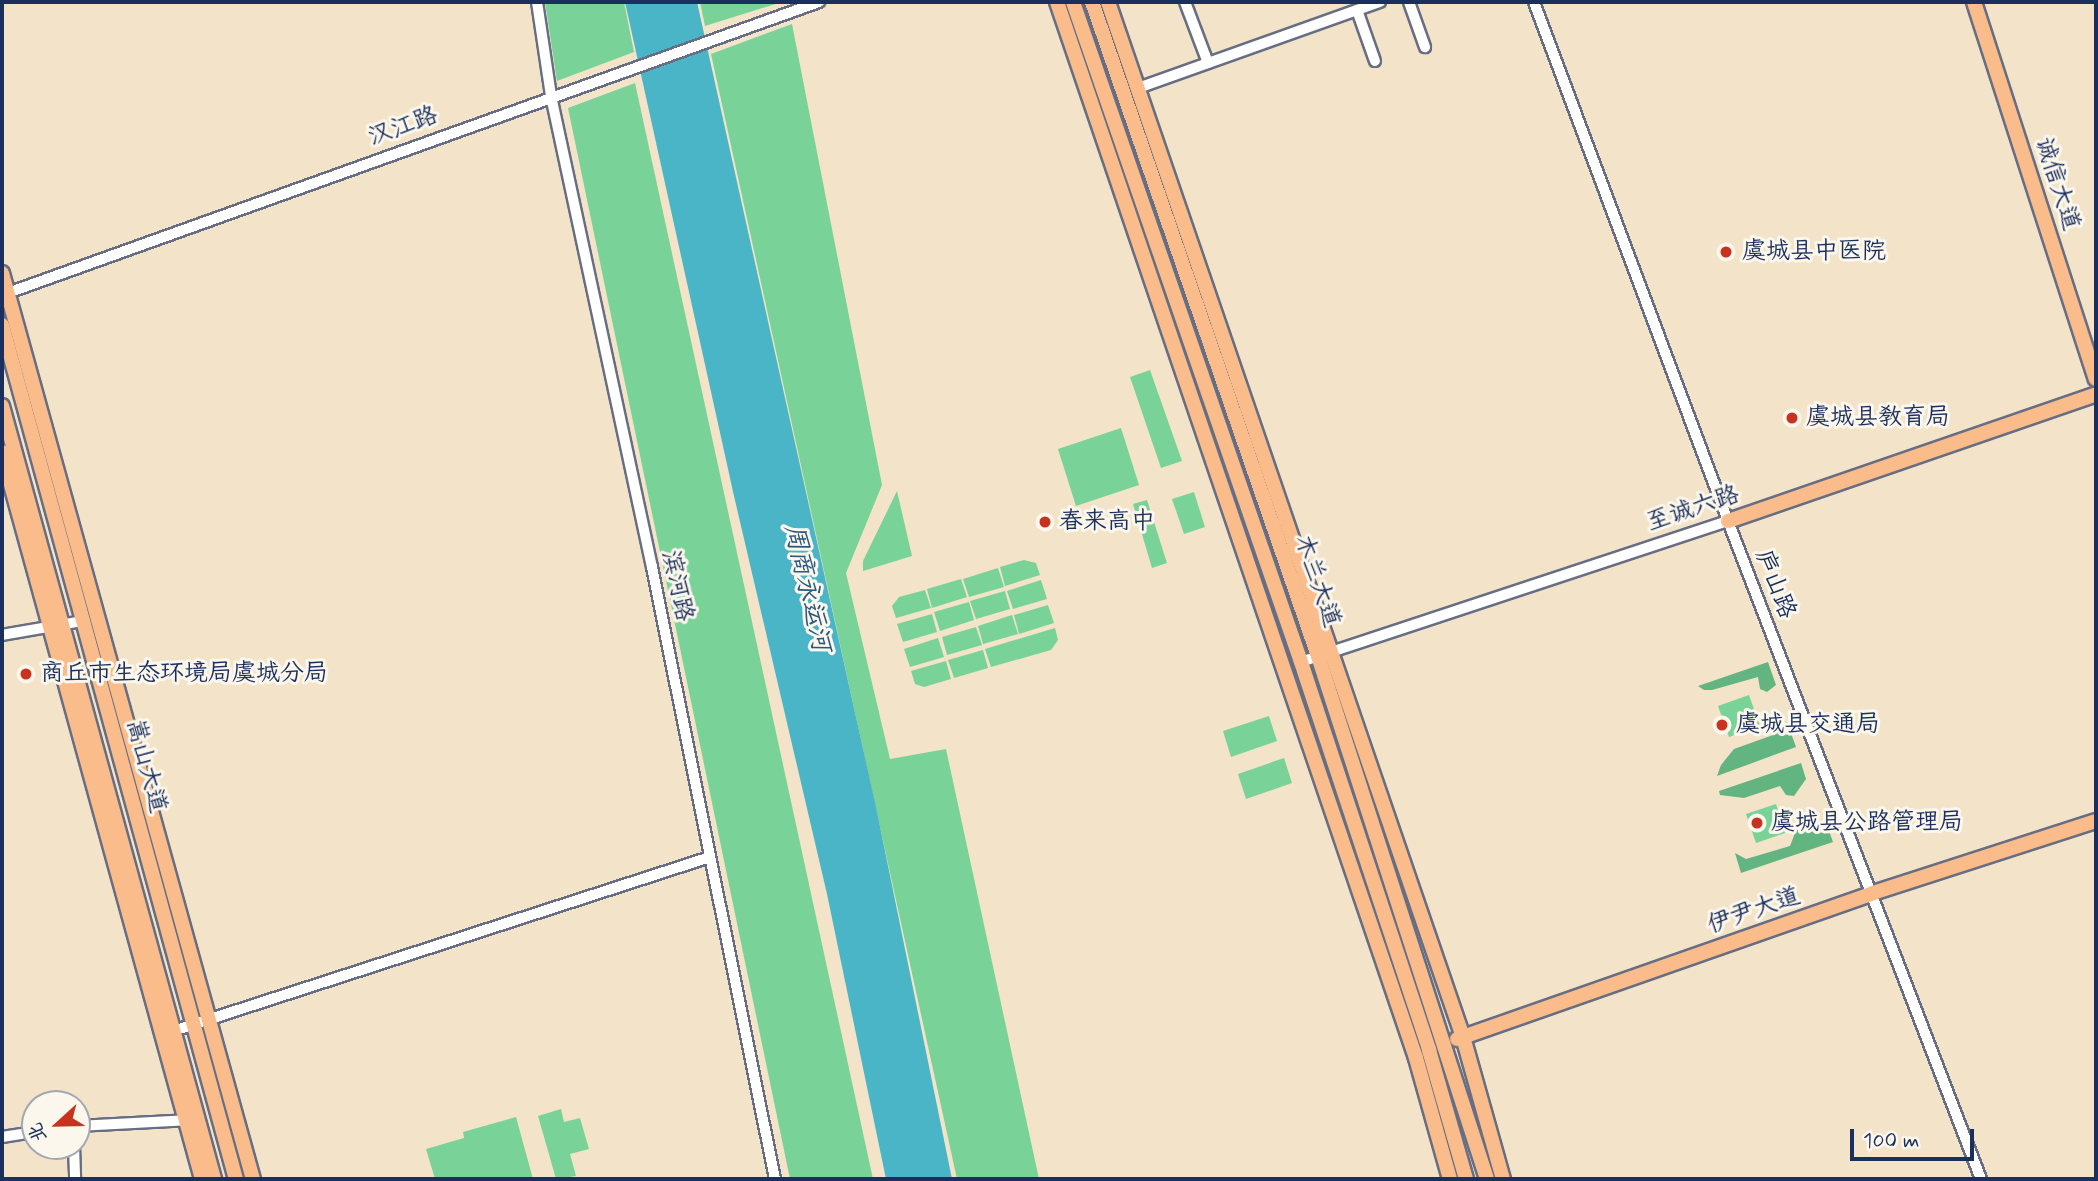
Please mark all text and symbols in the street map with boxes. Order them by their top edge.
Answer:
street label: 汉江路 [364,101,442,153]
street label: 诚信大道 [2028,134,2086,234]
place label: 虞城县中医院 [1742,238,1886,266]
marker: 虞城县中医院 [1716,242,1736,262]
place label: 虞城县教育局 [1806,404,1950,432]
marker: 虞城县教育局 [1784,410,1800,426]
street label: 至诚六路 [1643,480,1743,538]
place label: 春来高中 [1059,508,1155,536]
marker: 春来高中 [1037,514,1053,530]
water label: 周商永运河 [776,521,836,655]
street label: 木兰大道 [1288,531,1346,631]
street label: 庐山路 [1749,545,1801,623]
street label: 滨河路 [655,548,699,624]
place label: 商丘市生态环境局虞城分局 [40,660,328,688]
marker: 商丘市生态环境局虞城分局 [18,666,34,682]
place label: 虞城县交通局 [1736,711,1880,739]
street label: 嵩山大道 [120,716,172,816]
marker: 虞城县交通局 [1714,717,1730,733]
place label: 虞城县公路管理局 [1771,809,1963,837]
marker: 虞城县公路管理局 [1749,815,1765,831]
street label: 伊尹大道 [1704,882,1804,940]
north arrow [21,1090,91,1160]
scale bar [1853,1114,1977,1158]
text: 北 [23,1119,53,1146]
text: 100 m [1863,1127,1919,1155]

